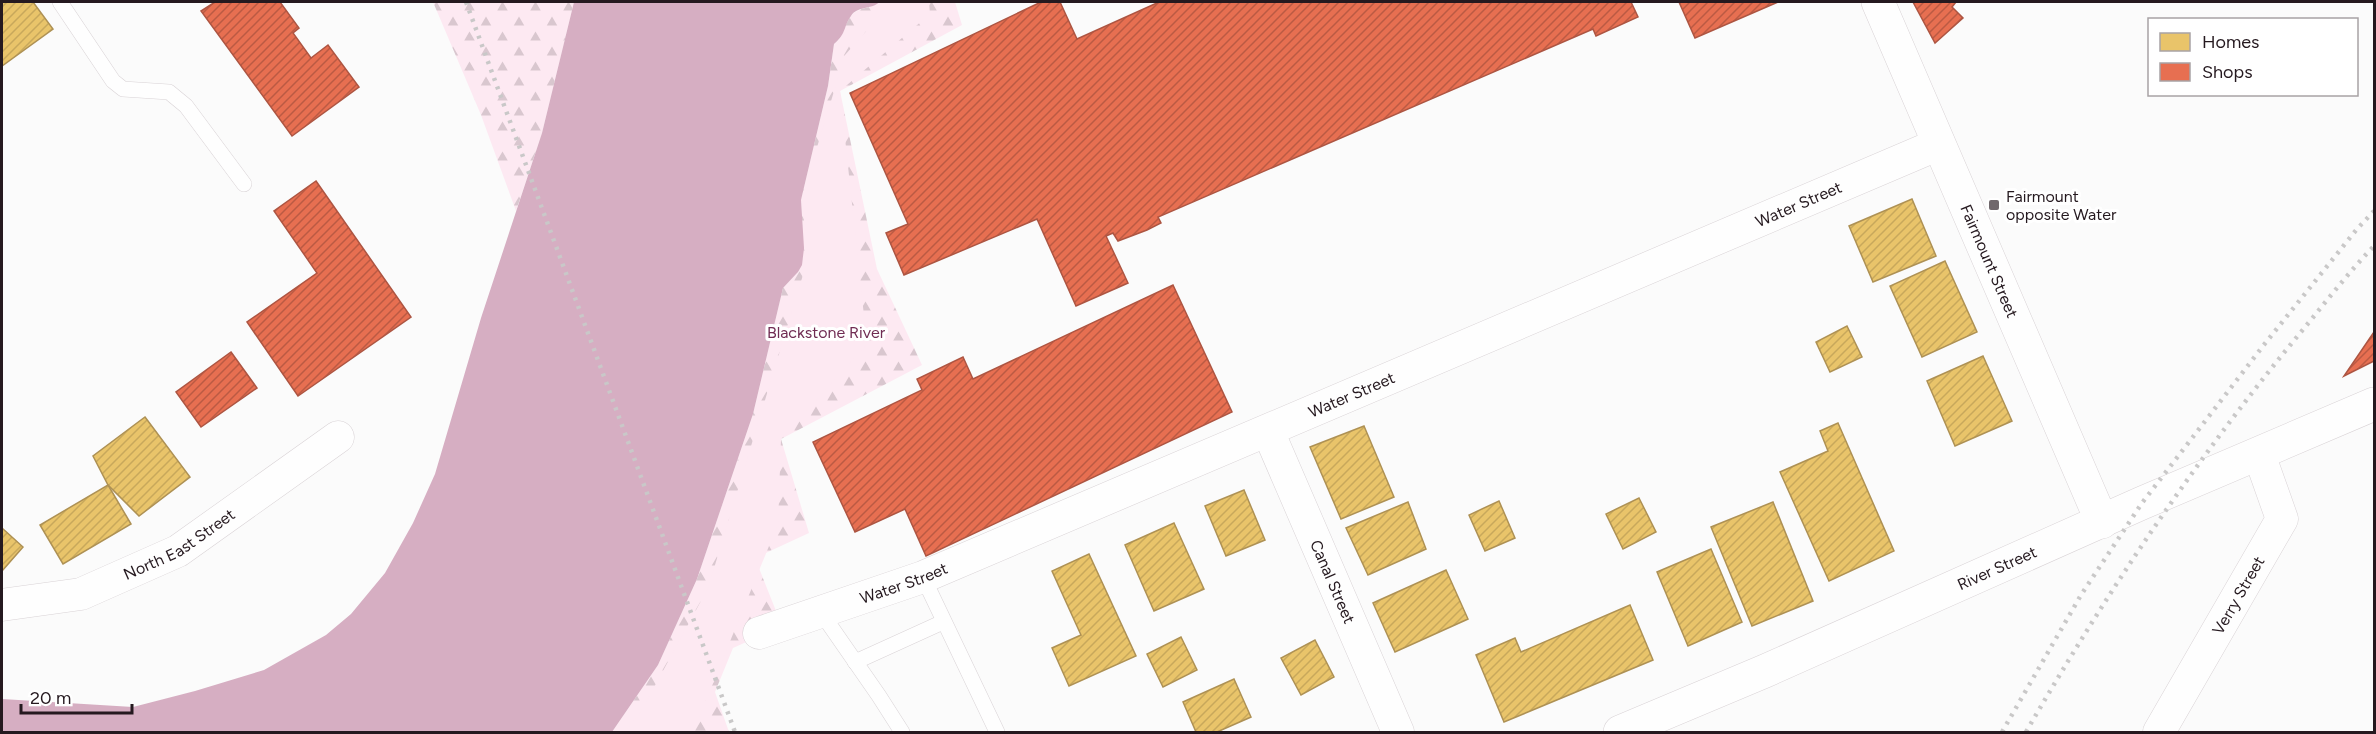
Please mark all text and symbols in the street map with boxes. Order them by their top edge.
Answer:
legend [2148,18,2358,96]
text: Homes [2202,31,2260,53]
text: Shops [2202,61,2253,83]
street label: Water Street [1753,177,1845,231]
place label: Fairmount opposite Water [2006,187,2117,224]
marker: Fairmount opposite Water [1987,198,2001,212]
street label: Fairmount Street [1957,201,2022,321]
park label: Blackstone River [767,323,886,342]
street label: Water Street [1305,368,1397,421]
street label: North East Street [120,504,238,584]
street label: Canal Street [1307,537,1359,626]
street label: River Street [1954,542,2039,594]
street label: Verry Street [2208,553,2268,638]
street label: Water Street [857,558,950,607]
scale bar [21,677,132,715]
text: 20 m [30,687,71,709]

